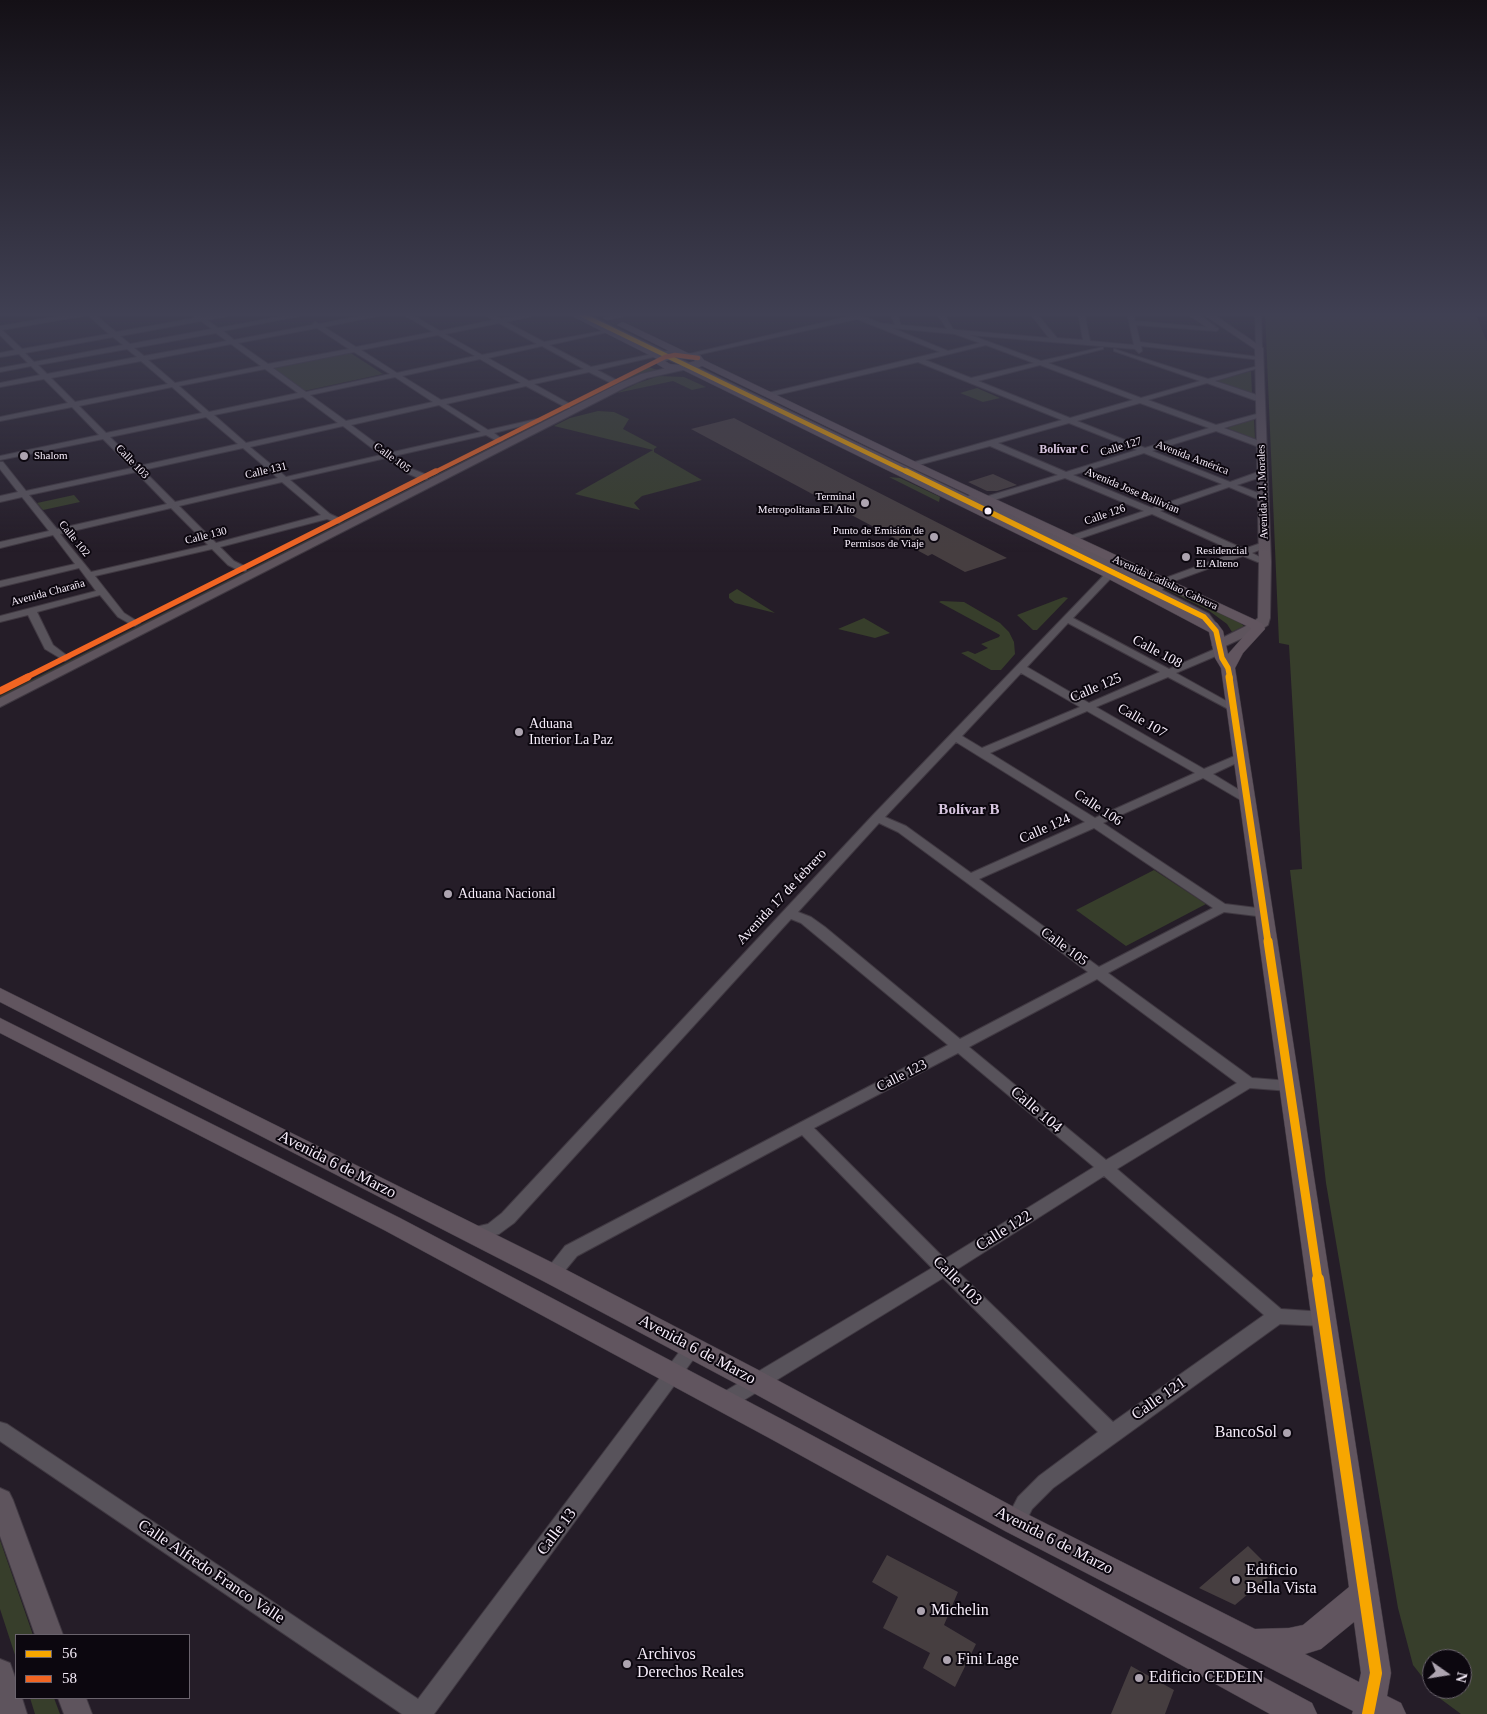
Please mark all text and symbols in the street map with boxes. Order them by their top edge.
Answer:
street label: Calle 127 [1099,434,1143,460]
street label: Avenida América [1154,438,1230,478]
street label: Calle 105 [371,440,413,476]
street label: Calle 103 [113,442,151,482]
district label: Bolívar C [1039,443,1089,457]
street label: Avenida J. J. Morales [1255,444,1271,540]
place label: Shalom [34,449,68,463]
marker: Shalom [18,450,30,462]
street label: Calle 131 [244,460,288,482]
street label: Avenida Jose Ballivian [1083,465,1181,517]
place label: Terminal Metropolitana El Alto [758,490,855,516]
marker: Terminal Metropolitana El Alto [859,497,871,509]
street label: Calle 126 [1083,502,1127,528]
unlabelled marker [983,506,993,516]
street label: Calle 102 [56,518,92,560]
street label: Calle 130 [184,524,228,548]
place label: Punto de Emisión de Permisos de Viaje [833,524,924,550]
marker: Punto de Emisión de Permisos de Viaje [928,531,940,543]
place label: Residencial El Alteno [1196,544,1247,570]
marker: Residencial El Alteno [1180,551,1192,563]
street label: Avenida Ladislao Cabrera [1110,553,1220,613]
street label: Avenida Charaña [10,577,86,609]
street label: Calle 108 [1129,632,1185,672]
street label: Calle 125 [1068,670,1124,706]
street label: Calle 107 [1114,700,1170,742]
place label: Aduana Interior La Paz [529,716,613,749]
marker: Aduana Interior La Paz [513,726,525,738]
street label: Calle 106 [1071,786,1125,830]
district label: Bolívar B [938,801,1000,819]
street label: Calle 124 [1017,810,1073,848]
street label: Avenida 17 de febrero [733,846,831,948]
place label: Aduana Nacional [458,886,556,902]
marker: Aduana Nacional [442,888,454,900]
street label: Calle 105 [1037,924,1091,970]
street label: Calle 123 [874,1056,930,1096]
street label: Calle 104 [1006,1083,1066,1137]
street label: Avenida 6 de Marzo [275,1127,399,1203]
street label: Calle 122 [973,1206,1035,1256]
street label: Calle 103 [928,1252,986,1310]
street label: Avenida 6 de Marzo [635,1311,759,1389]
street label: Calle 121 [1128,1373,1190,1425]
place label: BancoSol [1215,1423,1277,1443]
marker: BancoSol [1281,1427,1293,1439]
street label: Avenida 6 de Marzo [992,1503,1116,1579]
street label: Calle 13 [533,1505,581,1559]
street label: Calle Alfredo Franco Valle [134,1516,288,1628]
place label: Edificio Bella Vista [1246,1561,1317,1599]
marker: Edificio Bella Vista [1230,1574,1242,1586]
place label: Michelin [931,1601,989,1621]
marker: Michelin [915,1605,927,1617]
legend [15,1634,190,1699]
text: 56 [62,1645,77,1661]
place label: Archivos Derechos Reales [637,1645,744,1683]
north arrow [1422,1649,1472,1699]
place label: Fini Lage [957,1650,1019,1670]
marker: Fini Lage [941,1654,953,1666]
marker: Archivos Derechos Reales [621,1658,633,1670]
place label: Edificio CEDEIN [1149,1668,1263,1688]
text: 58 [62,1670,77,1686]
text: N [1453,1671,1470,1684]
marker: Edificio CEDEIN [1133,1672,1145,1684]

